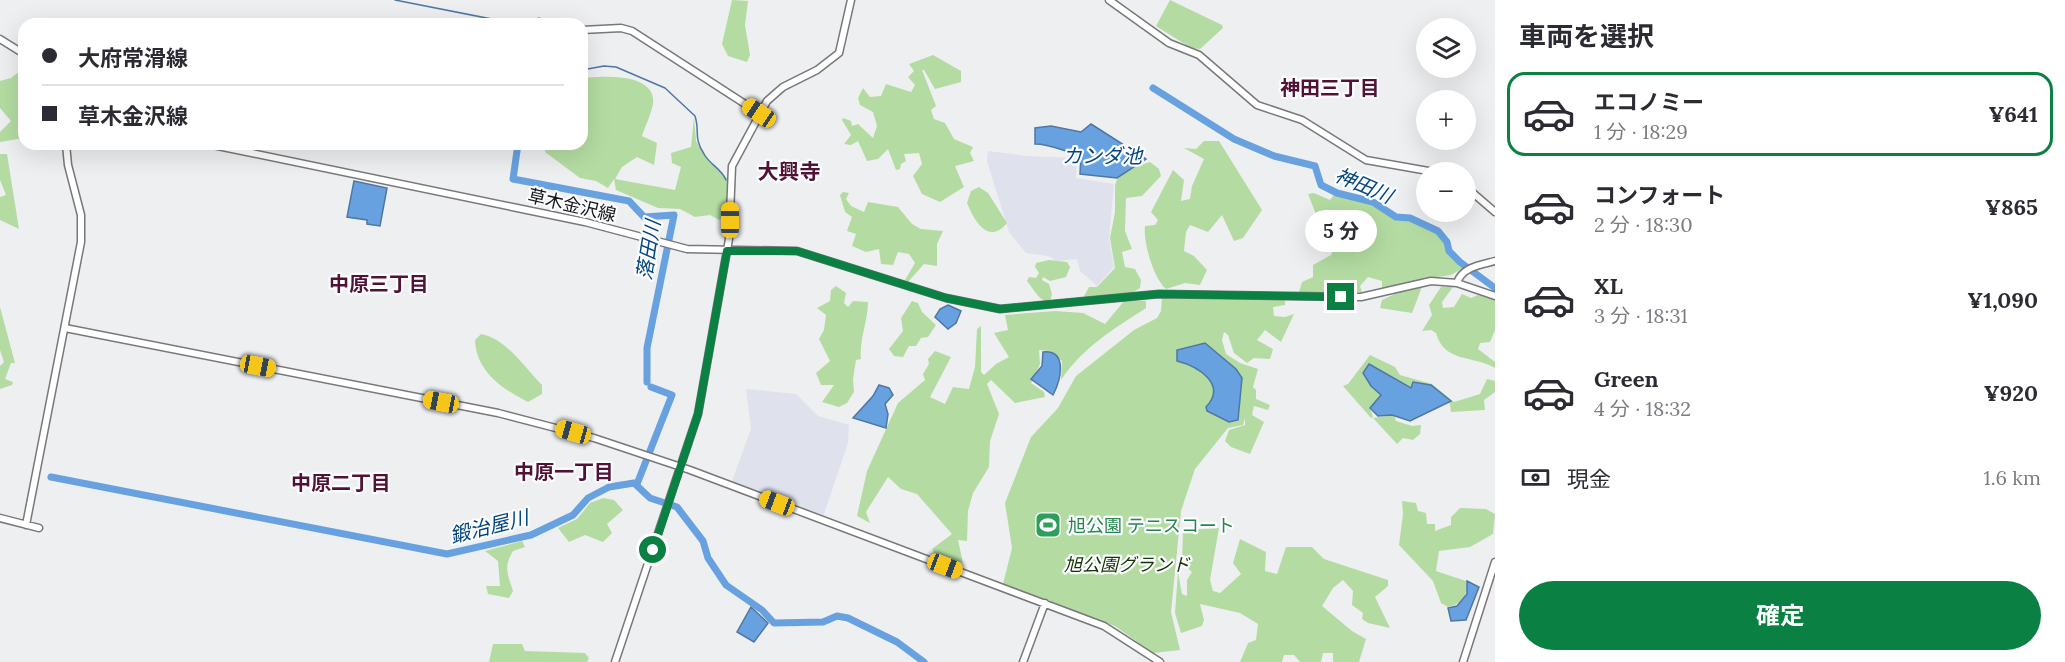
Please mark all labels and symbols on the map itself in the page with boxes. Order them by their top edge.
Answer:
district label: 神田三丁目 [1280,75,1380,100]
car [739,95,779,131]
water label: カンダ池 [1062,143,1144,168]
district label: 大興寺 [758,158,821,185]
water label: 神田川 [1332,162,1398,209]
street label: 草木金沢線 [526,184,618,226]
car [721,202,739,238]
callout: 5 分 [1305,210,1377,252]
water label: 落田川 [631,216,665,282]
district label: 中原三丁目 [329,271,429,296]
route end [1327,283,1354,310]
car [239,354,277,378]
car [422,390,460,414]
car [553,418,593,446]
district label: 中原一丁目 [514,459,614,484]
district label: 中原二丁目 [291,470,391,495]
car [757,488,797,518]
water label: 鍛治屋川 [447,504,533,548]
sports icon: 旭公園 テニスコート [1033,510,1063,540]
place label: 旭公園 テニスコート [1068,514,1235,537]
route start [639,536,666,563]
car [925,551,965,581]
park label: 旭公園グランド [1064,553,1191,576]

